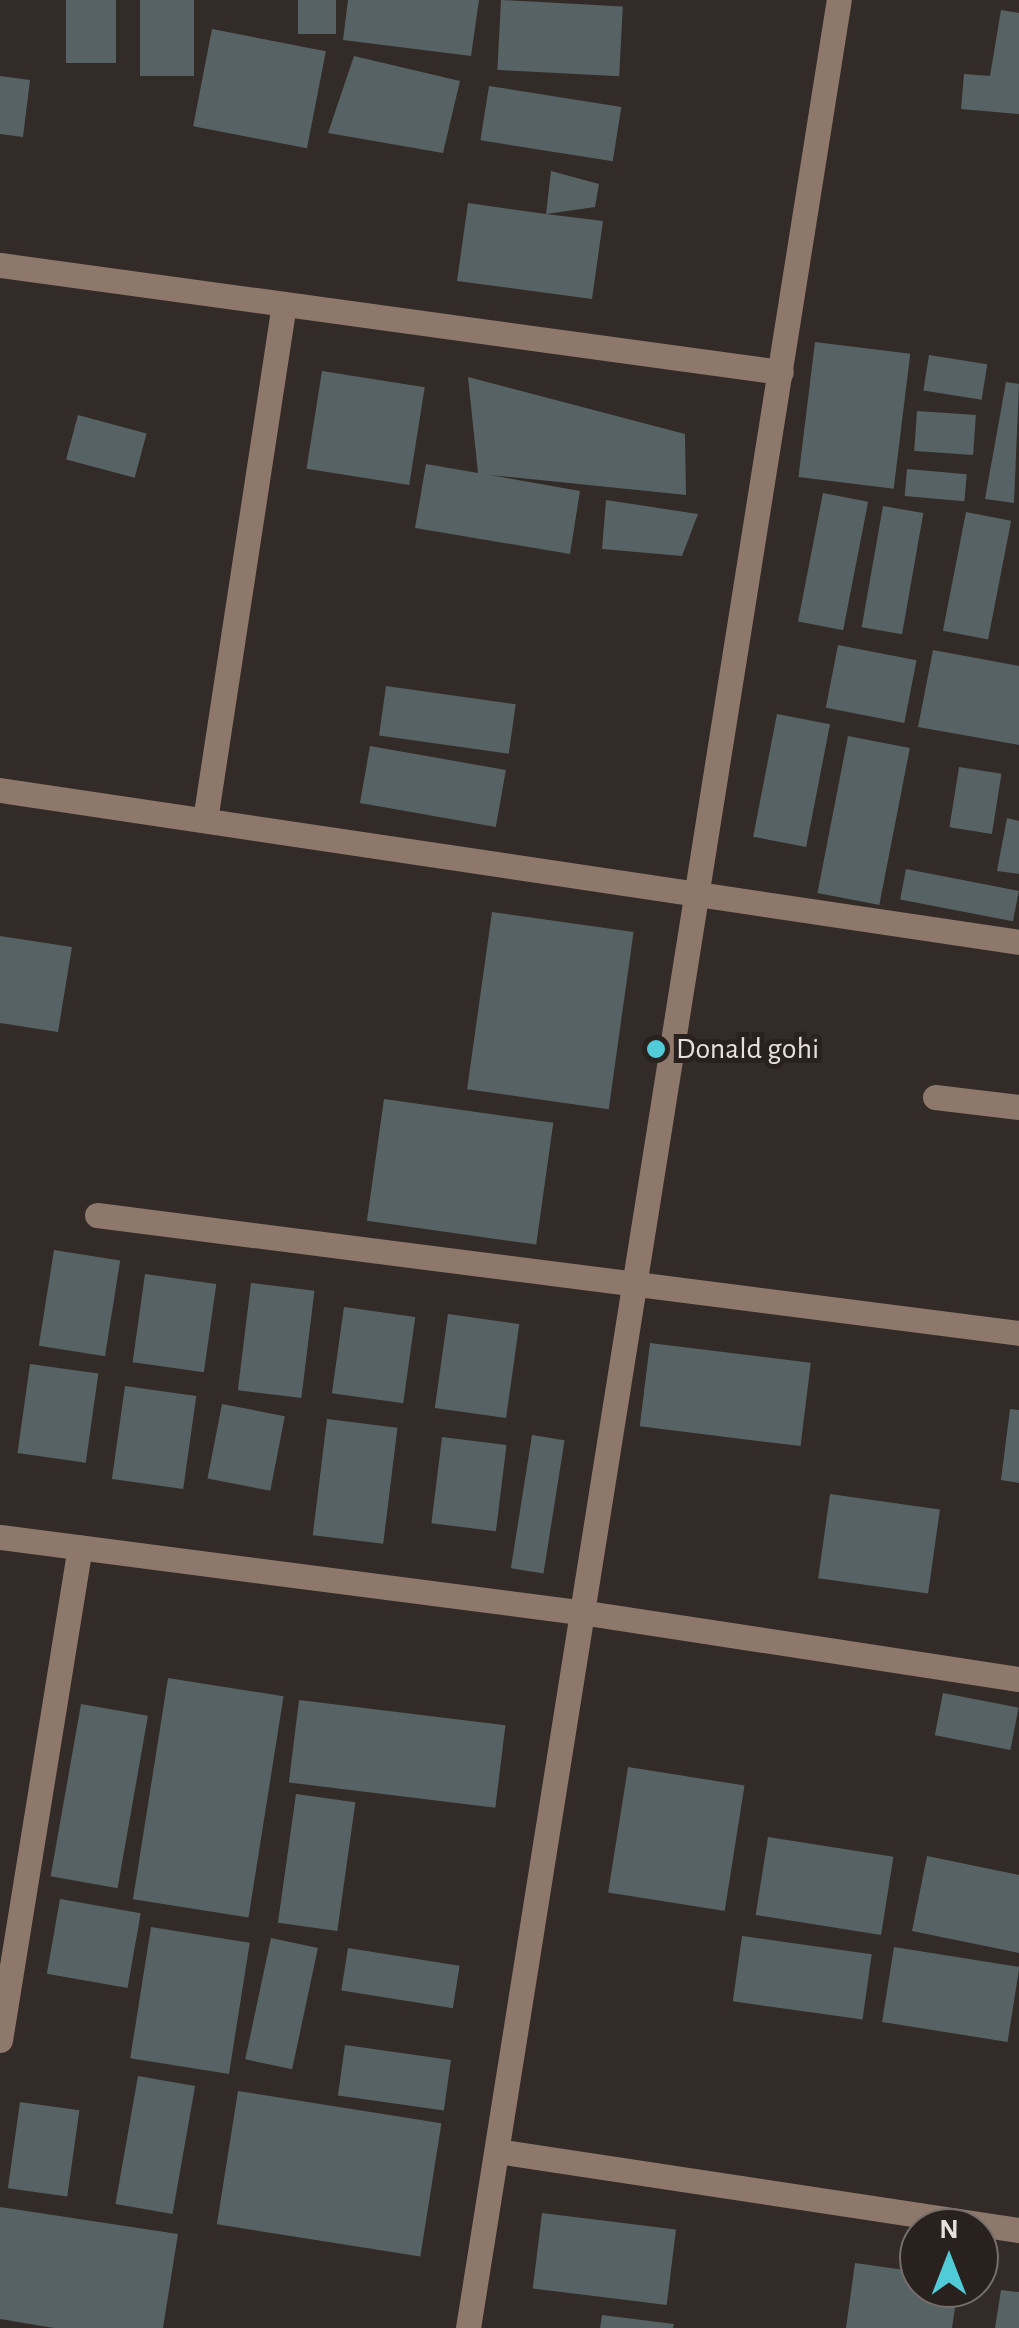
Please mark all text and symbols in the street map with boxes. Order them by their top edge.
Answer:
place label: Donald gohi [676,1031,819,1067]
marker: Donald gohi [645,1038,667,1060]
north arrow [899,2208,999,2308]
text: N [939,2216,959,2244]

